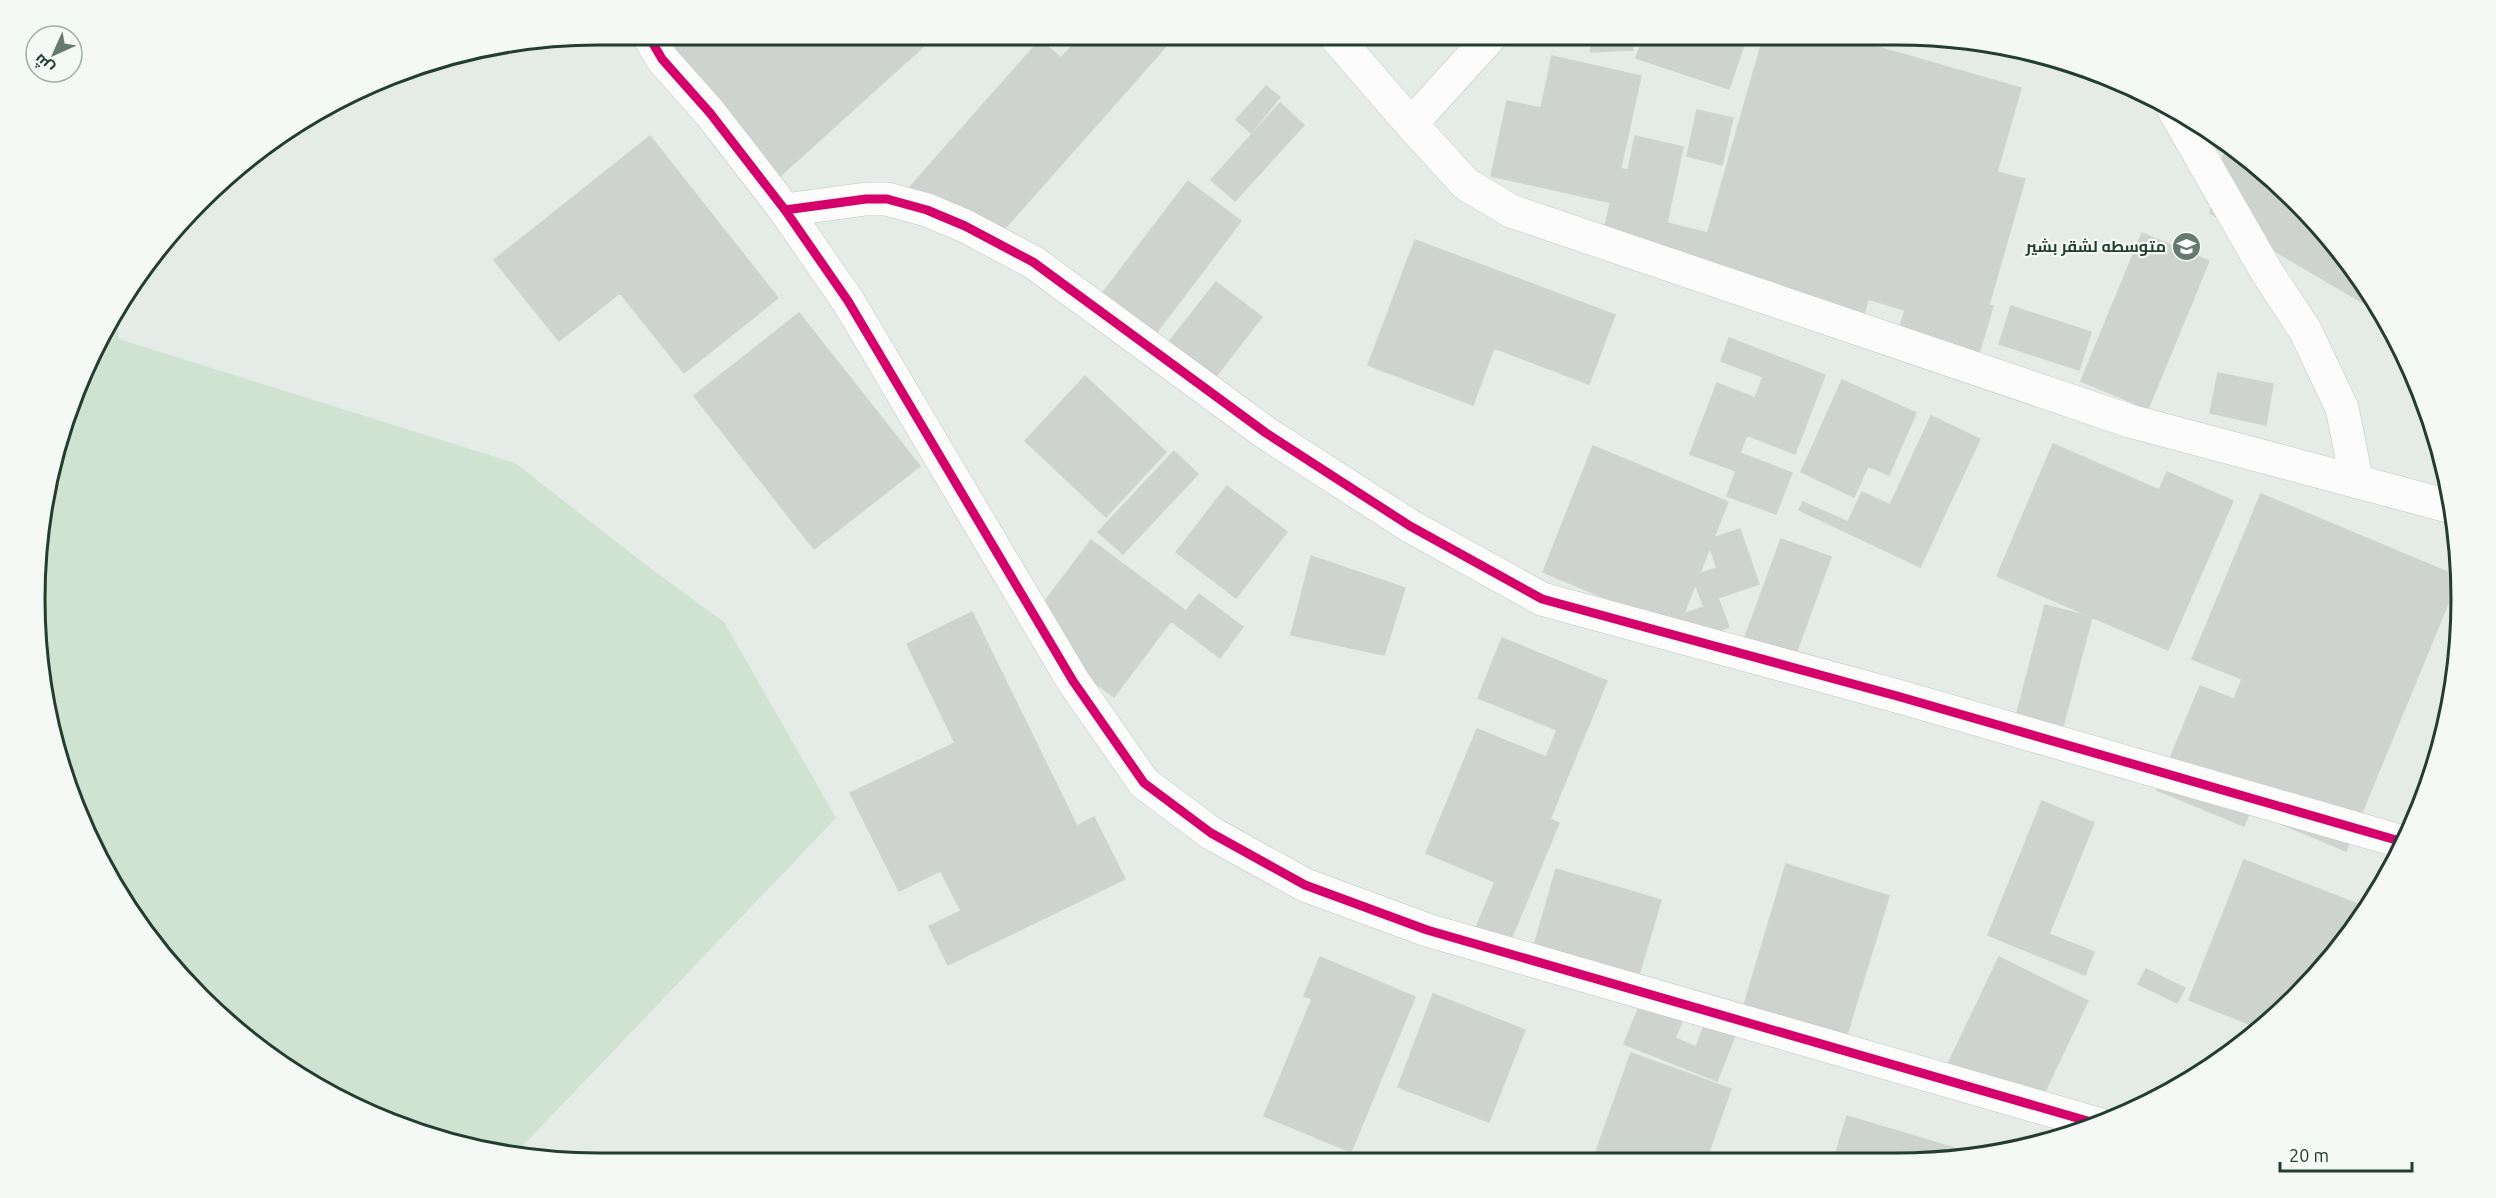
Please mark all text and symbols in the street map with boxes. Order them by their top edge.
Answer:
north arrow [24,24,84,84]
text: ش [30,50,58,78]
school or university icon: متوسطه لشقر بشير [2171,230,2203,262]
place label: متوسطه لشقر بشير [2025,237,2166,256]
scale bar [2280,1135,2412,1173]
text: 20 m [2289,1145,2329,1165]

